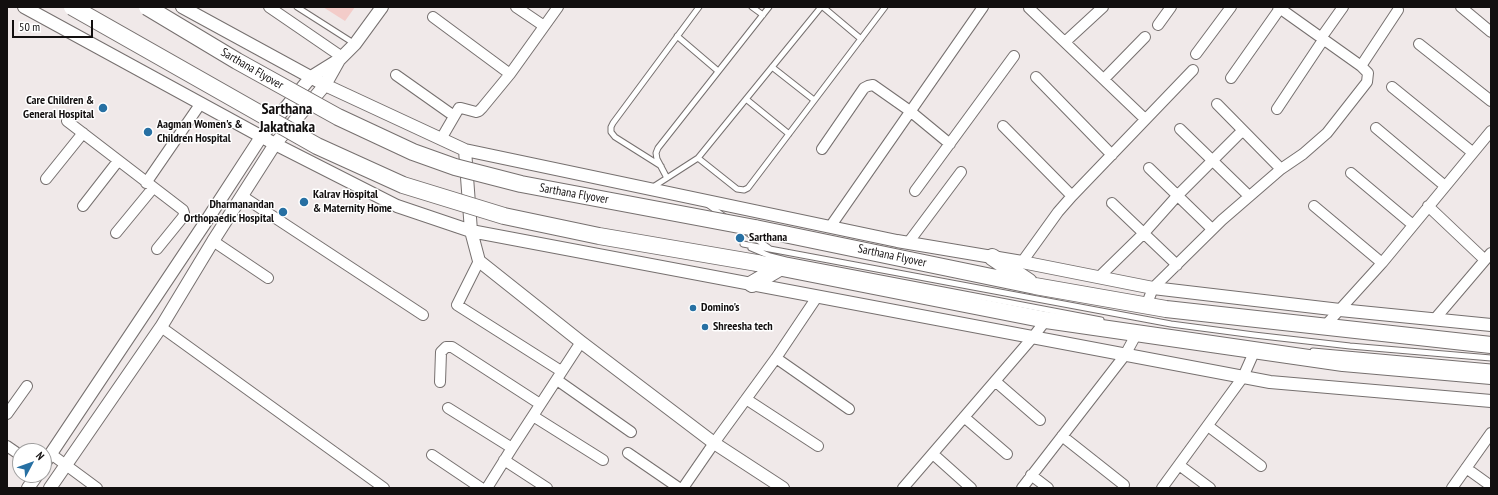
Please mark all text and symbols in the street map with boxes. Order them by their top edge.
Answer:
scale bar [14,12,95,38]
text: 50 m [19,19,40,34]
street label: Sarthana Flyover [218,45,286,93]
place label: Care Children & General Hospital [23,94,94,122]
district label: Sarthana Jakatnaka [259,99,315,137]
marker: Care Children & General Hospital [97,102,109,114]
place label: Aagman Women's & Children Hospital [157,118,242,146]
marker: Aagman Women's & Children Hospital [142,126,154,138]
street label: Sarthana Flyover [538,181,610,207]
place label: Kalrav Hospital & Maternity Home [313,188,392,216]
marker: Kalrav Hospital & Maternity Home [298,196,310,208]
place label: Dharmanandan Orthopaedic Hospital [184,198,274,226]
marker: Dharmanandan Orthopaedic Hospital [277,206,289,218]
place label: Sarthana [749,231,787,245]
marker: Sarthana [734,232,746,244]
street label: Sarthana Flyover [856,242,928,270]
place label: Domino's [701,301,739,315]
marker: Domino's [688,303,698,313]
place label: Shreesha tech [713,320,773,334]
marker: Shreesha tech [700,322,710,332]
north arrow [12,443,52,483]
text: N [33,449,48,463]

